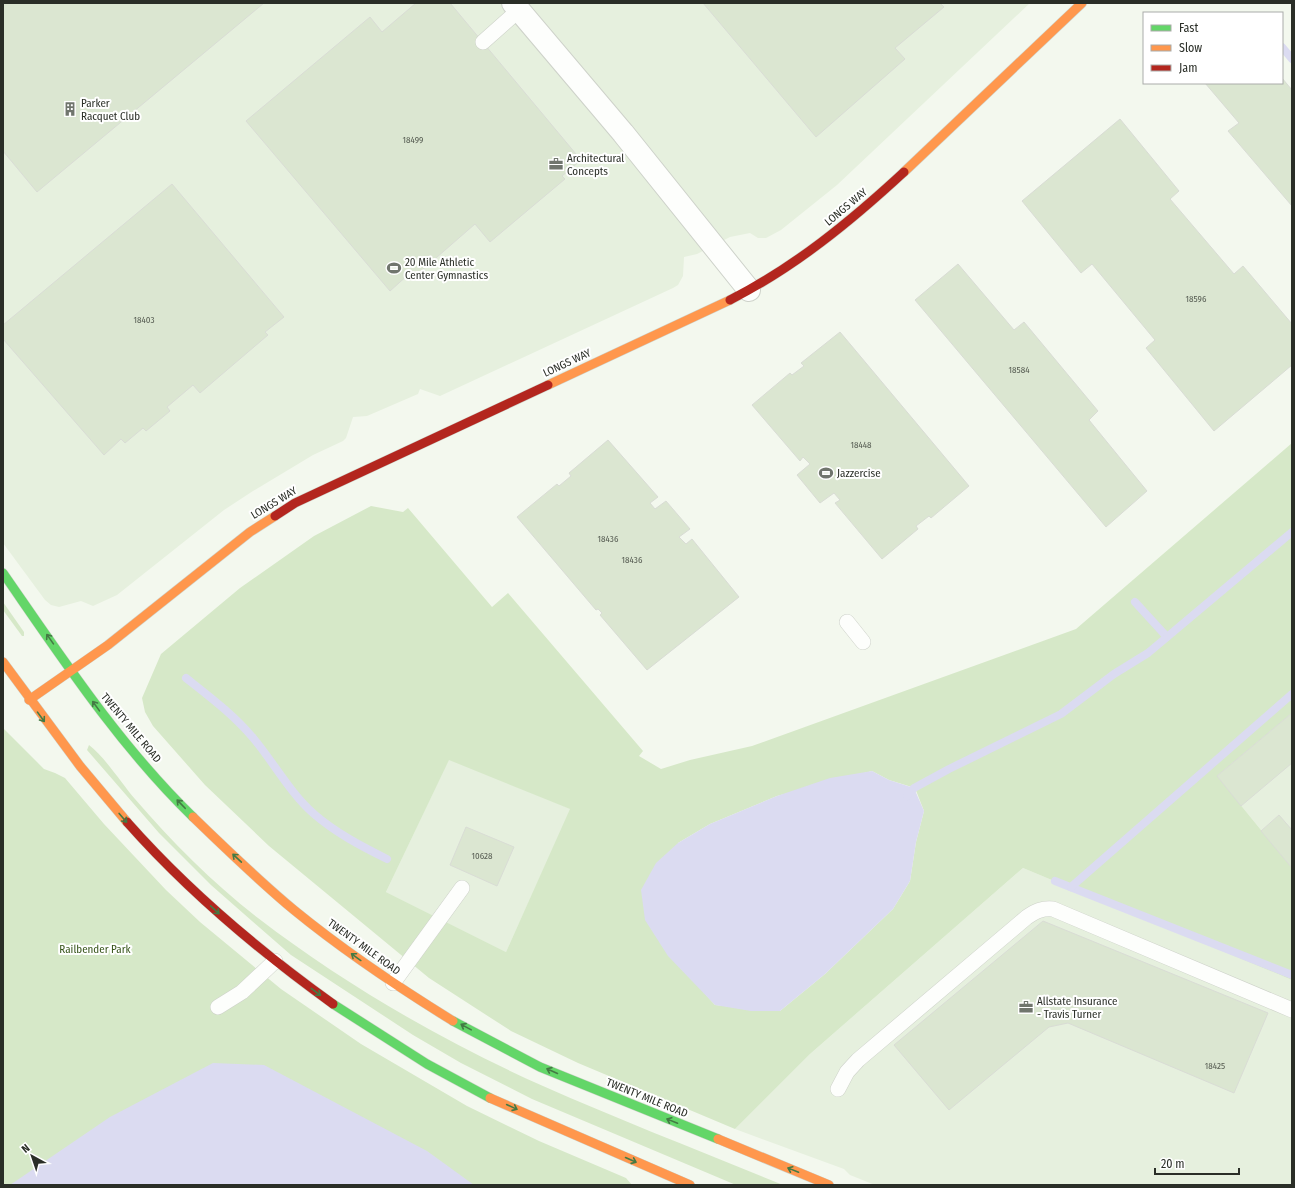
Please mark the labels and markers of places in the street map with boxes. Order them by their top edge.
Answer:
place label: Parker Racquet Club [81,97,140,123]
building icon: Parker Racquet Club [62,101,78,117]
place label: Architectural Concepts [567,152,624,178]
office icon: Architectural Concepts [548,156,564,172]
place label: 20 Mile Athletic Center Gymnastics [405,256,488,282]
sports icon: 20 Mile Athletic Center Gymnastics [386,260,402,276]
sports icon: Jazzercise [818,465,834,481]
place label: Jazzercise [837,467,881,480]
place label: Allstate Insurance - Travis Turner [1037,995,1117,1021]
office icon: Allstate Insurance - Travis Turner [1018,999,1034,1015]

